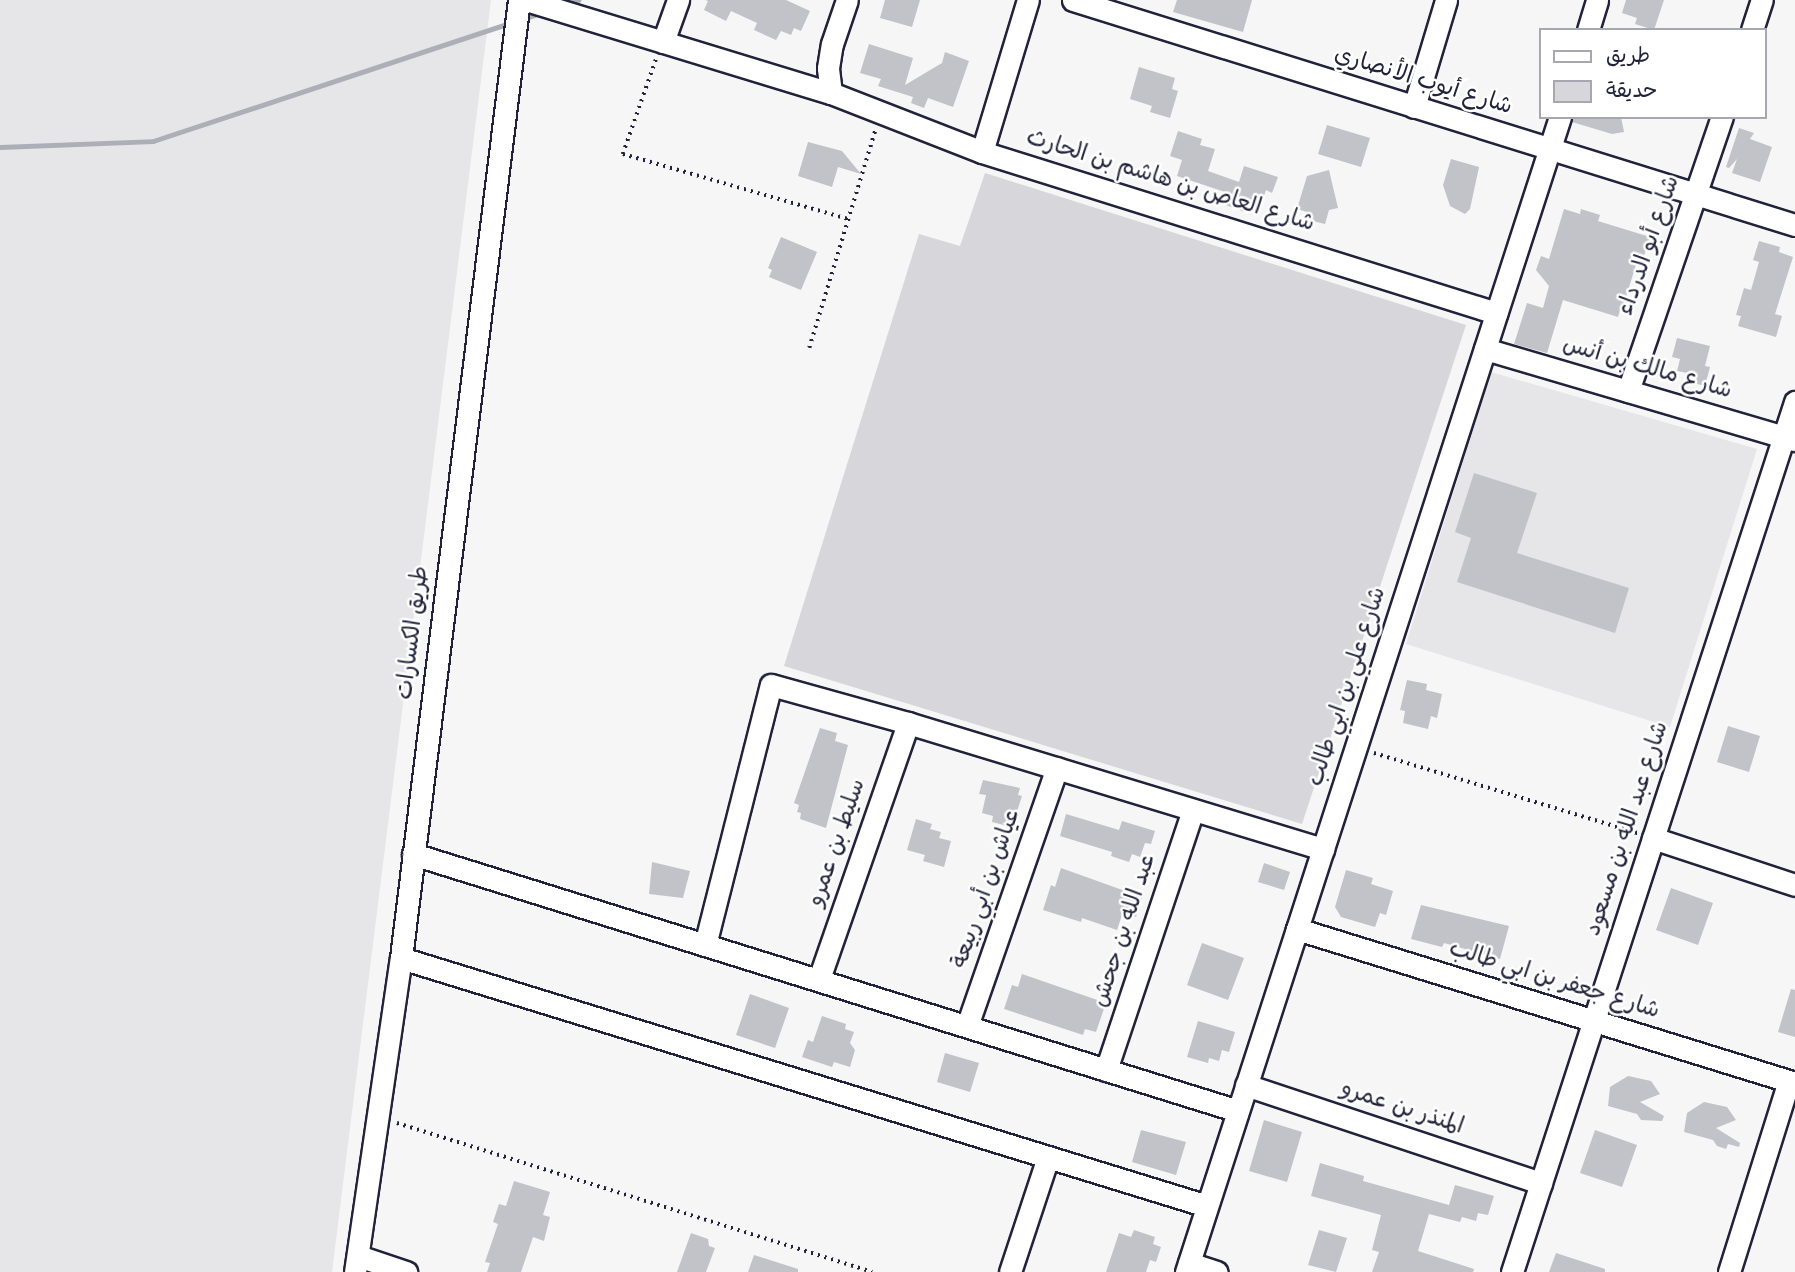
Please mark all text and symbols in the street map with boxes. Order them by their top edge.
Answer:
legend [1540,28,1767,119]
street label: شارع أيوب الأنصاري [1331,42,1515,122]
text: طريق [1606,42,1650,72]
text: حديقة [1606,77,1657,107]
street label: شارع العاص بن هاشم بن الحارث [1022,125,1318,239]
street label: شارع أبو الدرداء [1613,173,1687,319]
street label: شارع مالك بن أنس [1559,332,1735,406]
street label: طريق الكسارات [392,565,436,701]
street label: شارع علي بن ابي طالب [1303,584,1393,790]
street label: شارع عبد الله بن مسعود [1580,718,1676,940]
street label: سليط بن عمرو [803,776,873,910]
street label: عياش بن أبي ربيعة [947,806,1027,972]
street label: عبد الله بن جحش [1087,851,1163,1011]
street label: شارع جعفر بن ابي طالب [1445,936,1663,1026]
street label: المنذر بن عمرو [1337,1076,1467,1142]

